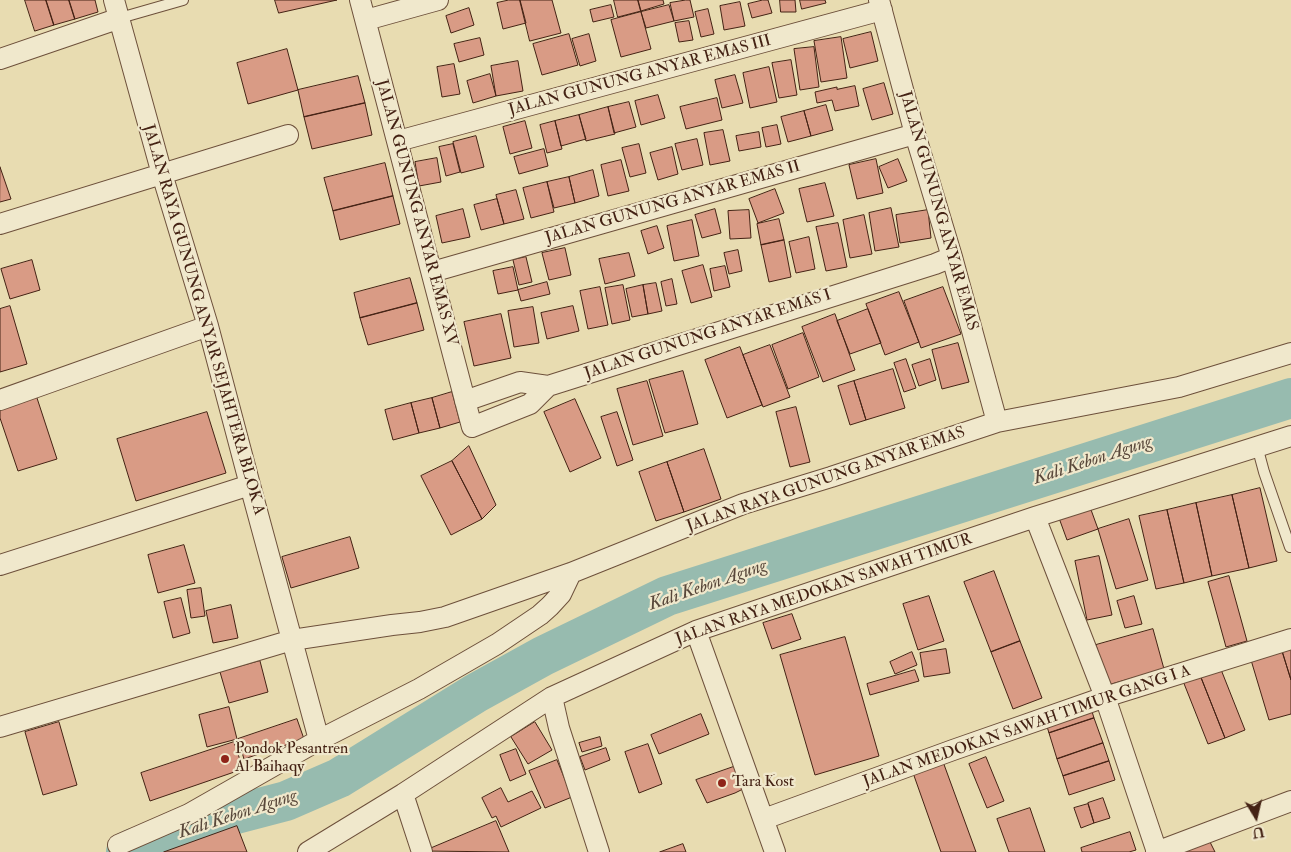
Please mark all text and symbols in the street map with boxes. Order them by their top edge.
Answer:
street label: JALAN GUNUNG ANYAR EMAS III [507,32,773,120]
street label: JALAN GUNUNG ANYAR EMAS XV [371,78,461,348]
street label: JALAN GUNUNG ANYAR EMAS [895,89,981,333]
street label: JALAN RAYA GUNUNG ANYAR SEJAHTERA BLOK A [138,122,268,518]
street label: JALAN GUNUNG ANYAR EMAS II [543,157,803,249]
street label: JALAN GUNUNG ANYAR EMAS I [582,286,834,384]
street label: JALAN RAYA GUNUNG ANYAR EMAS [684,423,968,537]
water label: Kali Kebon Agung [1031,432,1155,490]
street label: JALAN RAYA MEDOKAN SAWAH TIMUR [673,530,975,650]
water label: Kali Kebon Agung [646,556,770,616]
street label: JALAN MEDOKAN SAWAH TIMUR GANG I A [861,662,1193,792]
place label: Pondok Pesantren Al Baihaqy [235,740,348,778]
marker: Pondok Pesantren Al Baihaqy [219,753,231,765]
place label: Tara Kost [732,773,794,793]
marker: Tara Kost [716,777,728,789]
water label: Kali Kebon Agung [176,786,300,844]
north arrow [1231,792,1281,842]
text: U [1251,823,1266,842]

